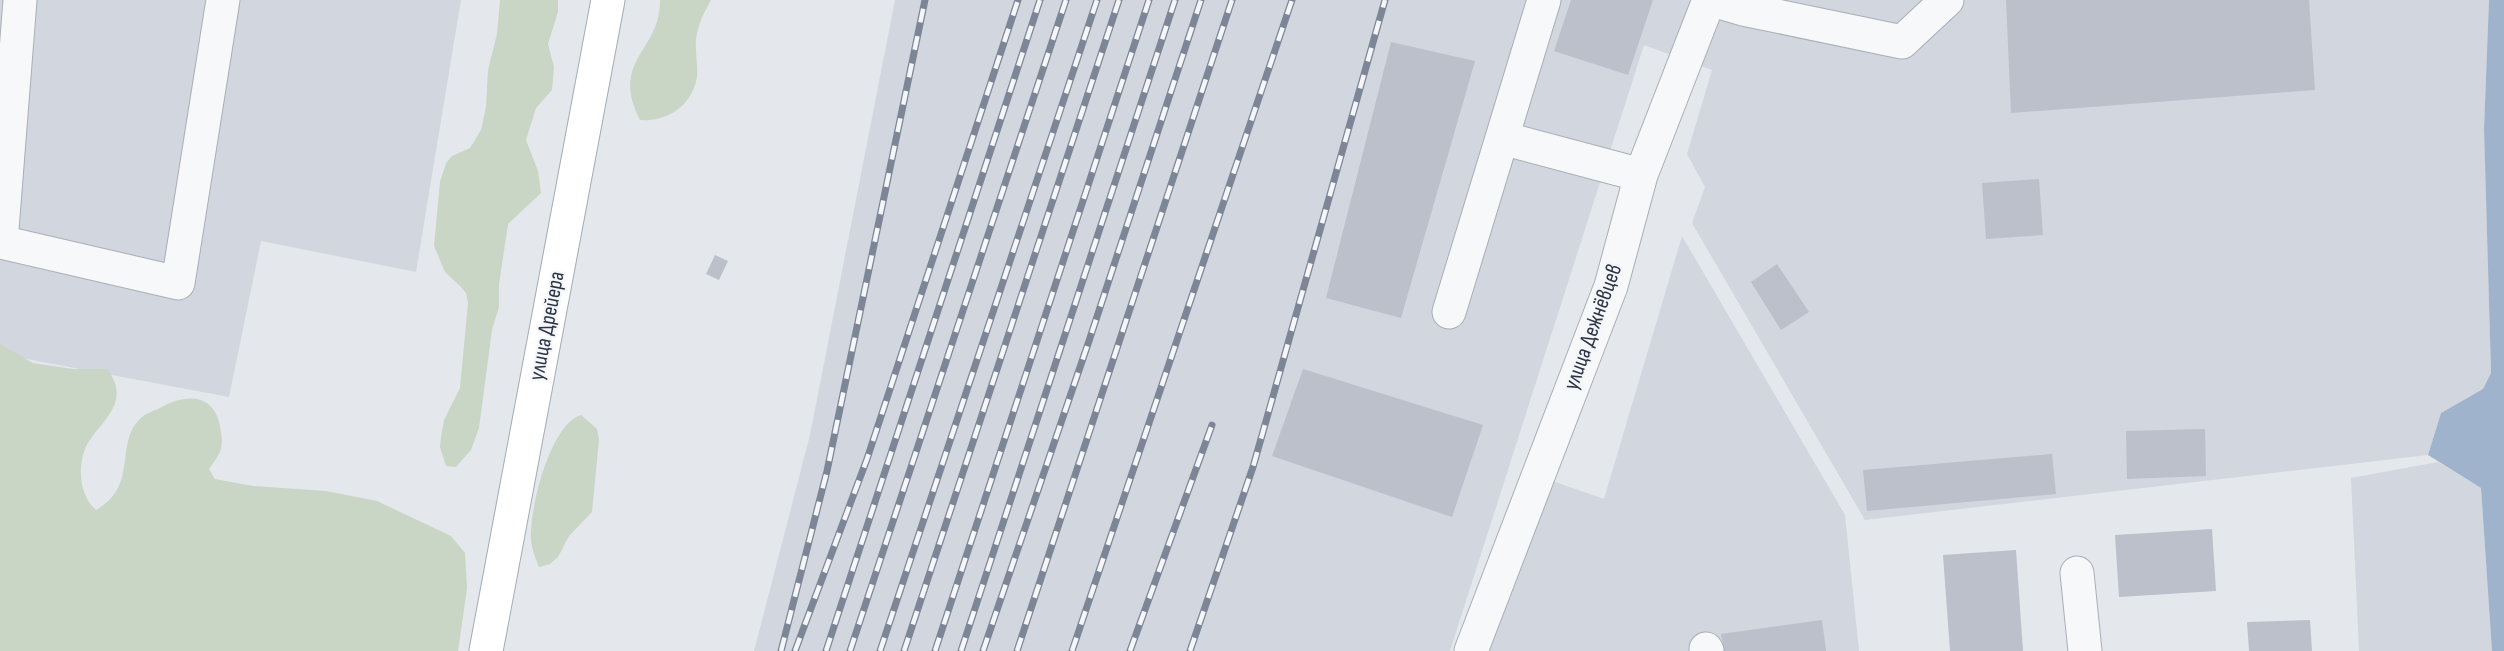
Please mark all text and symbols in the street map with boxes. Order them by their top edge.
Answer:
street label: улица Дежнёвцев [1558,260,1628,394]
street label: улица Дрейера [523,269,571,383]

